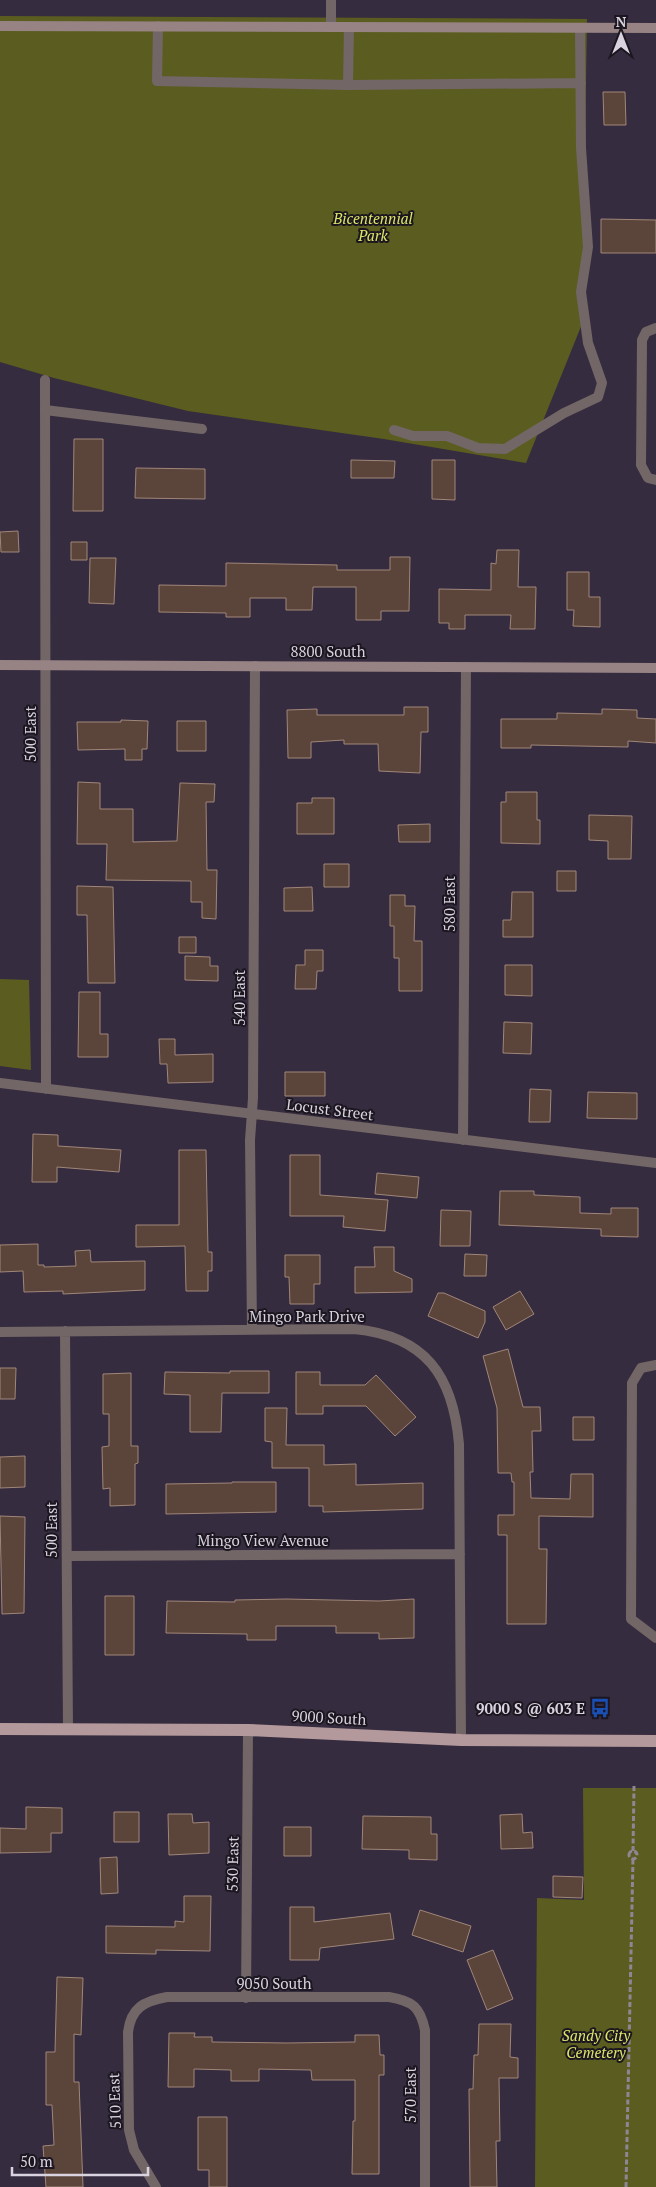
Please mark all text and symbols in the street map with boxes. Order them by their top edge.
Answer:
north arrow [596,10,646,60]
text: N [616,12,627,31]
park label: Bicentennial Park [332,208,414,245]
street label: 8800 South [291,641,366,661]
street label: 500 East [20,706,40,762]
street label: 580 East [439,876,459,932]
street label: 540 East [229,970,249,1026]
street label: Locust Street [285,1094,375,1124]
street label: Mingo Park Drive [249,1306,365,1326]
street label: 500 East [41,1502,61,1558]
street label: Mingo View Avenue [197,1530,329,1550]
bus stop icon: 9000 S @ 603 E [589,1697,611,1719]
place label: 9000 S @ 603 E [476,1698,585,1718]
street label: 9000 South [291,1705,367,1729]
street label: 530 East [222,1835,242,1892]
street label: 9050 South [237,1973,312,1993]
park label: Sandy City Cemetery [562,2025,631,2062]
street label: 570 East [400,2067,420,2123]
street label: 510 East [103,2072,125,2129]
scale bar [12,2144,149,2176]
text: 50 m [20,2151,53,2171]

